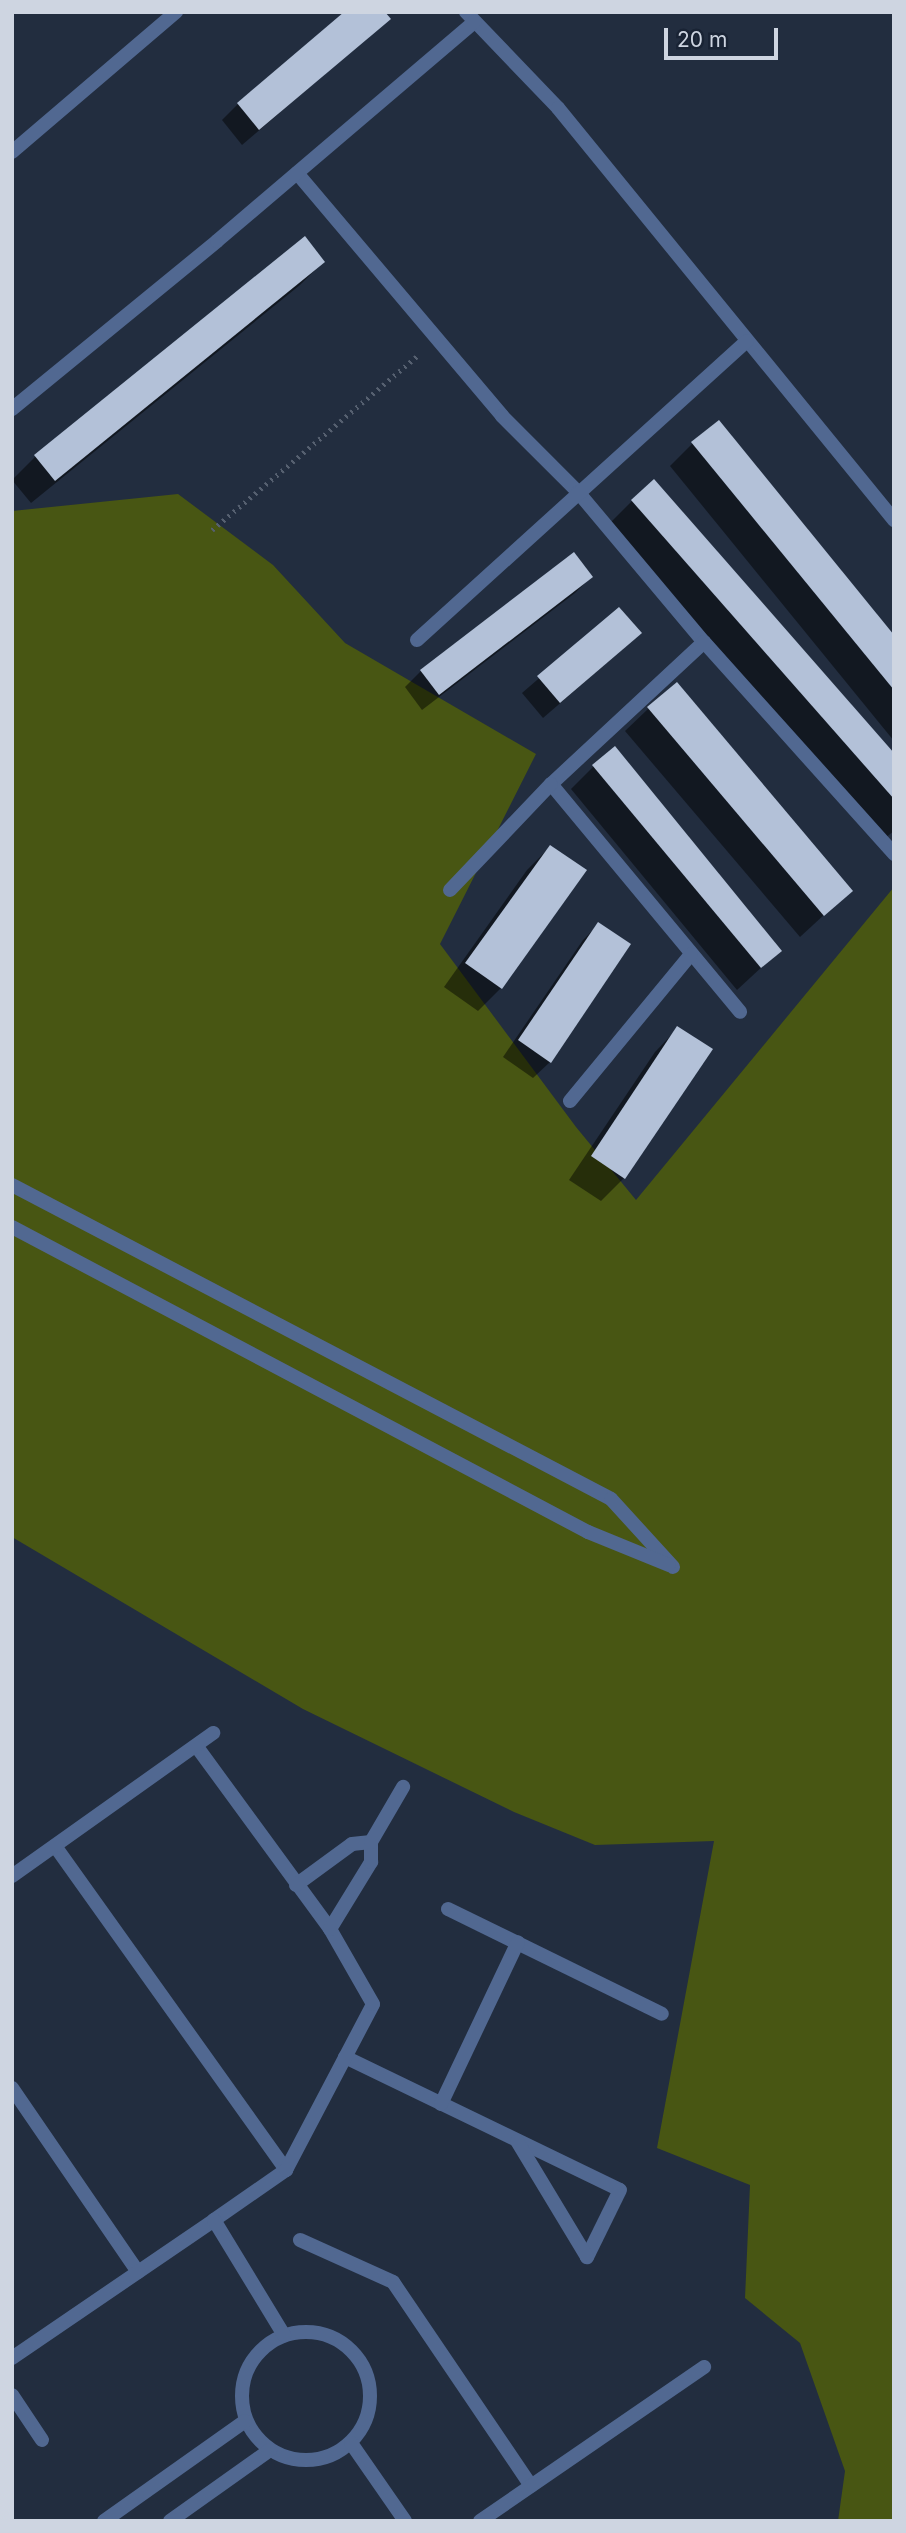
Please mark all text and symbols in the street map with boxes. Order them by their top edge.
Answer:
scale bar [668,14,782,58]
text: 20 m [677,27,727,52]

